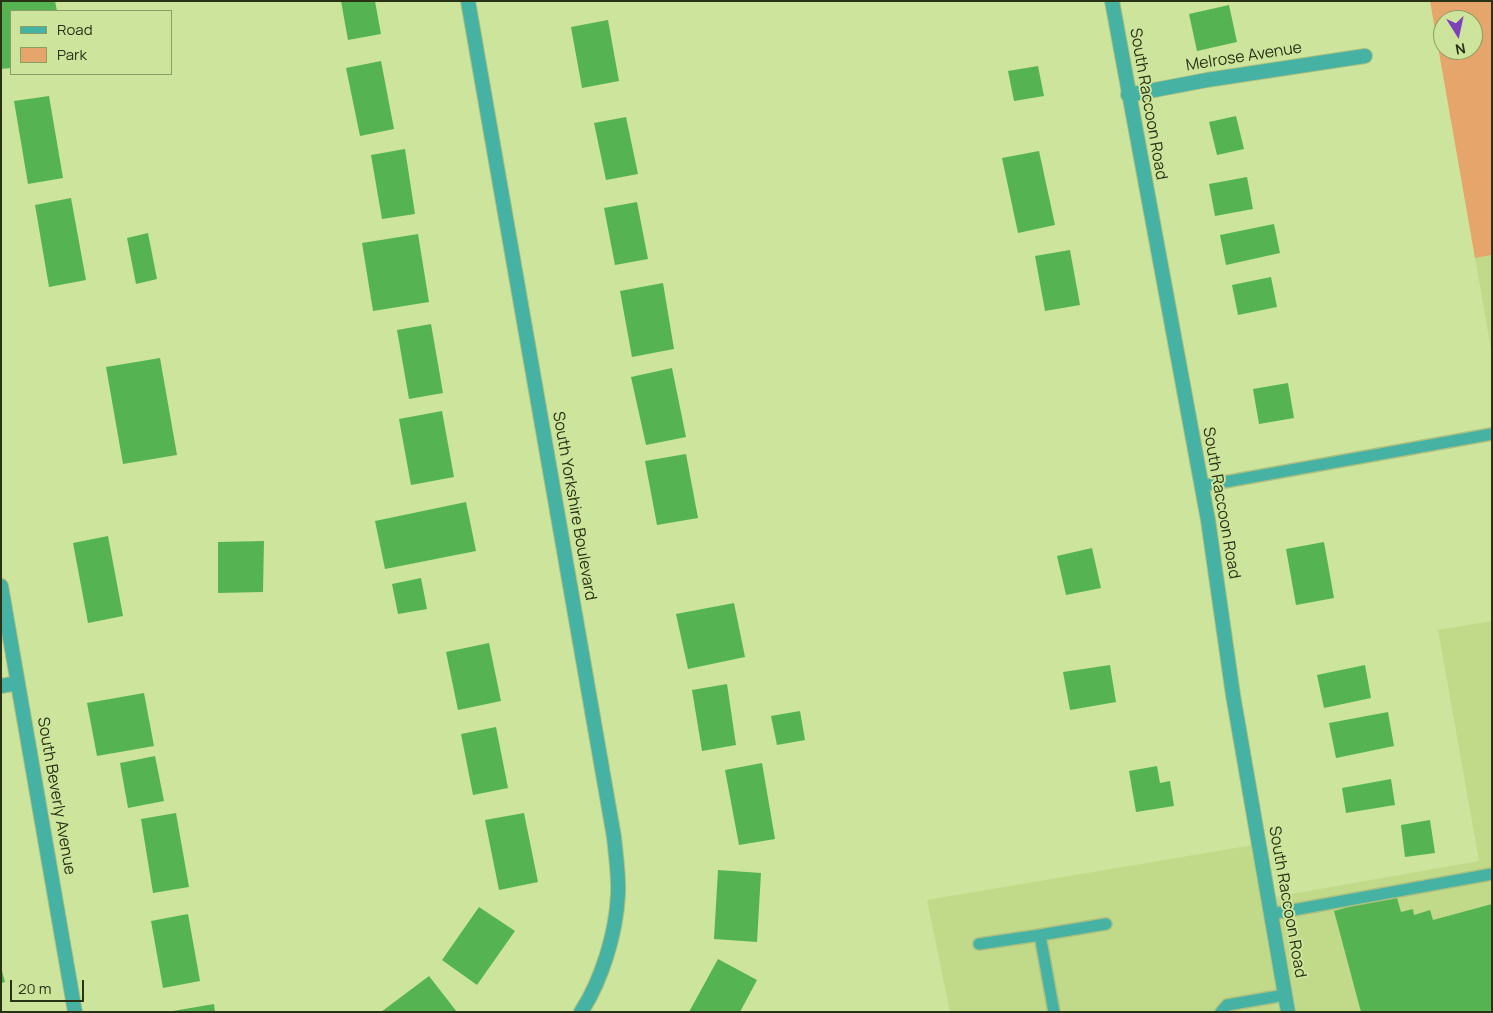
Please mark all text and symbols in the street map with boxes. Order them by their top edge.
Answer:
legend [10,10,172,75]
north arrow [1433,10,1483,60]
text: Road [57,19,93,40]
street label: South Raccoon Road [1125,27,1171,181]
street label: Melrose Avenue [1185,38,1303,76]
text: N [1454,39,1467,60]
text: Park [57,44,87,65]
street label: South Yorkshire Boulevard [548,410,600,602]
street label: South Raccoon Road [1198,426,1244,580]
street label: South Beverly Avenue [33,716,79,876]
street label: South Raccoon Road [1264,825,1310,979]
scale bar [12,970,86,1002]
text: 20 m [18,978,51,999]

